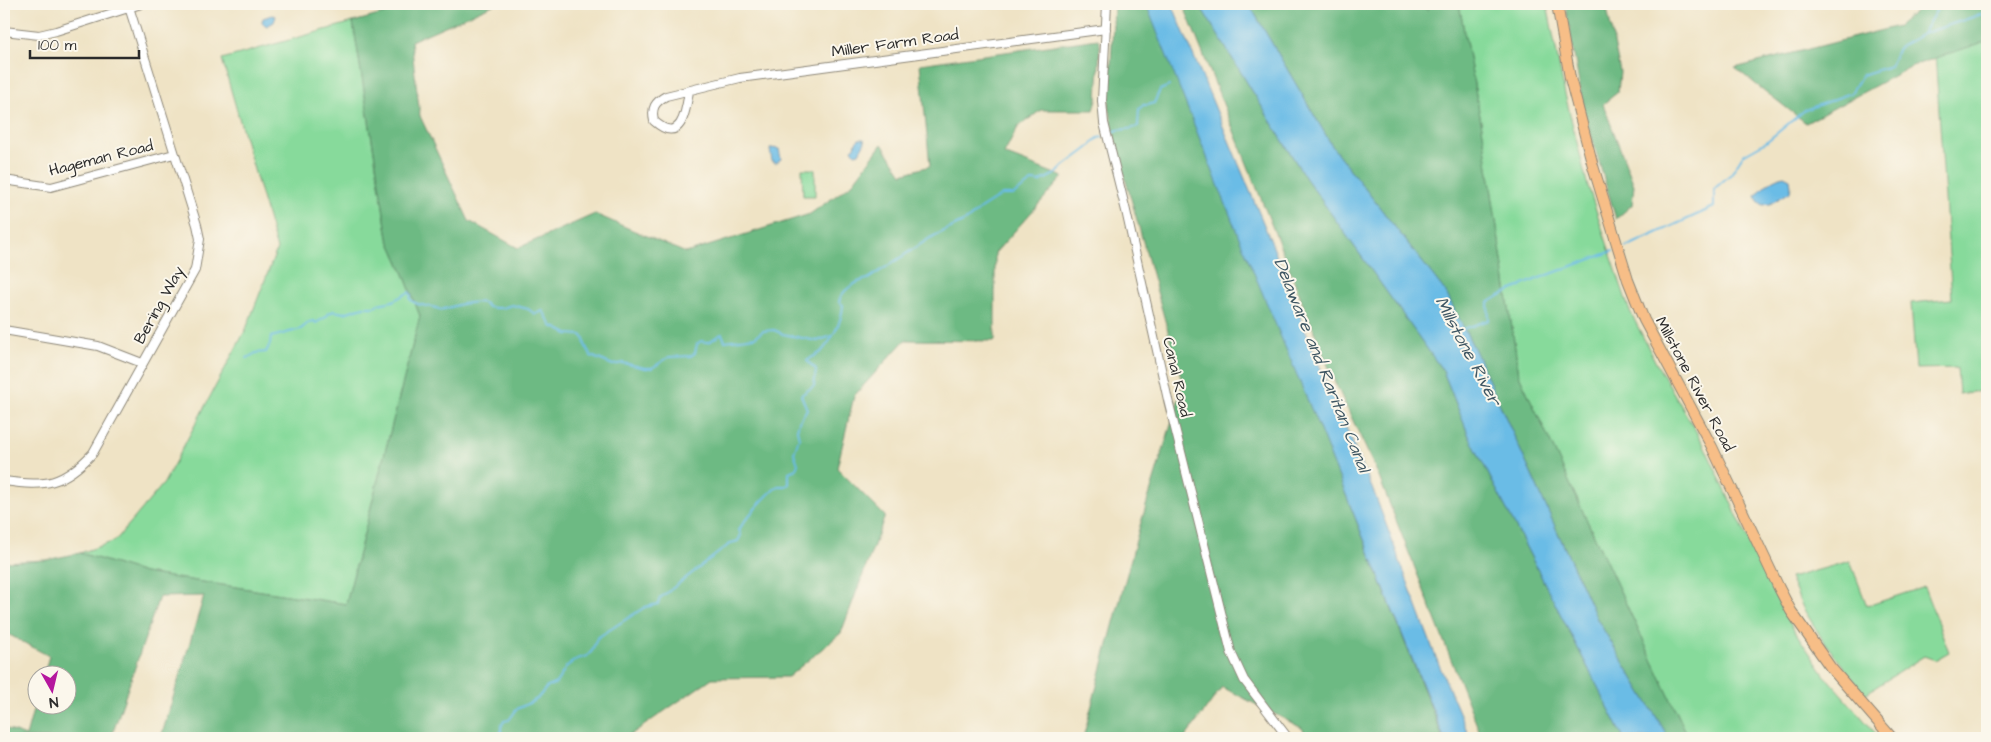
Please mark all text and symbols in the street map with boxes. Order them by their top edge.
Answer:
street label: Miller Farm Road [830,23,960,63]
scale bar [30,28,139,60]
text: 100 m [38,35,77,56]
street label: Hageman Road [47,134,156,183]
water label: Delaware and Raritan Canal [1268,254,1377,478]
street label: Bering Way [129,262,190,348]
water label: Millstone River [1429,292,1508,412]
street label: Millstone River Road [1650,313,1740,455]
street label: Canal Road [1157,335,1197,419]
north arrow [28,664,78,714]
text: N [48,691,59,712]

